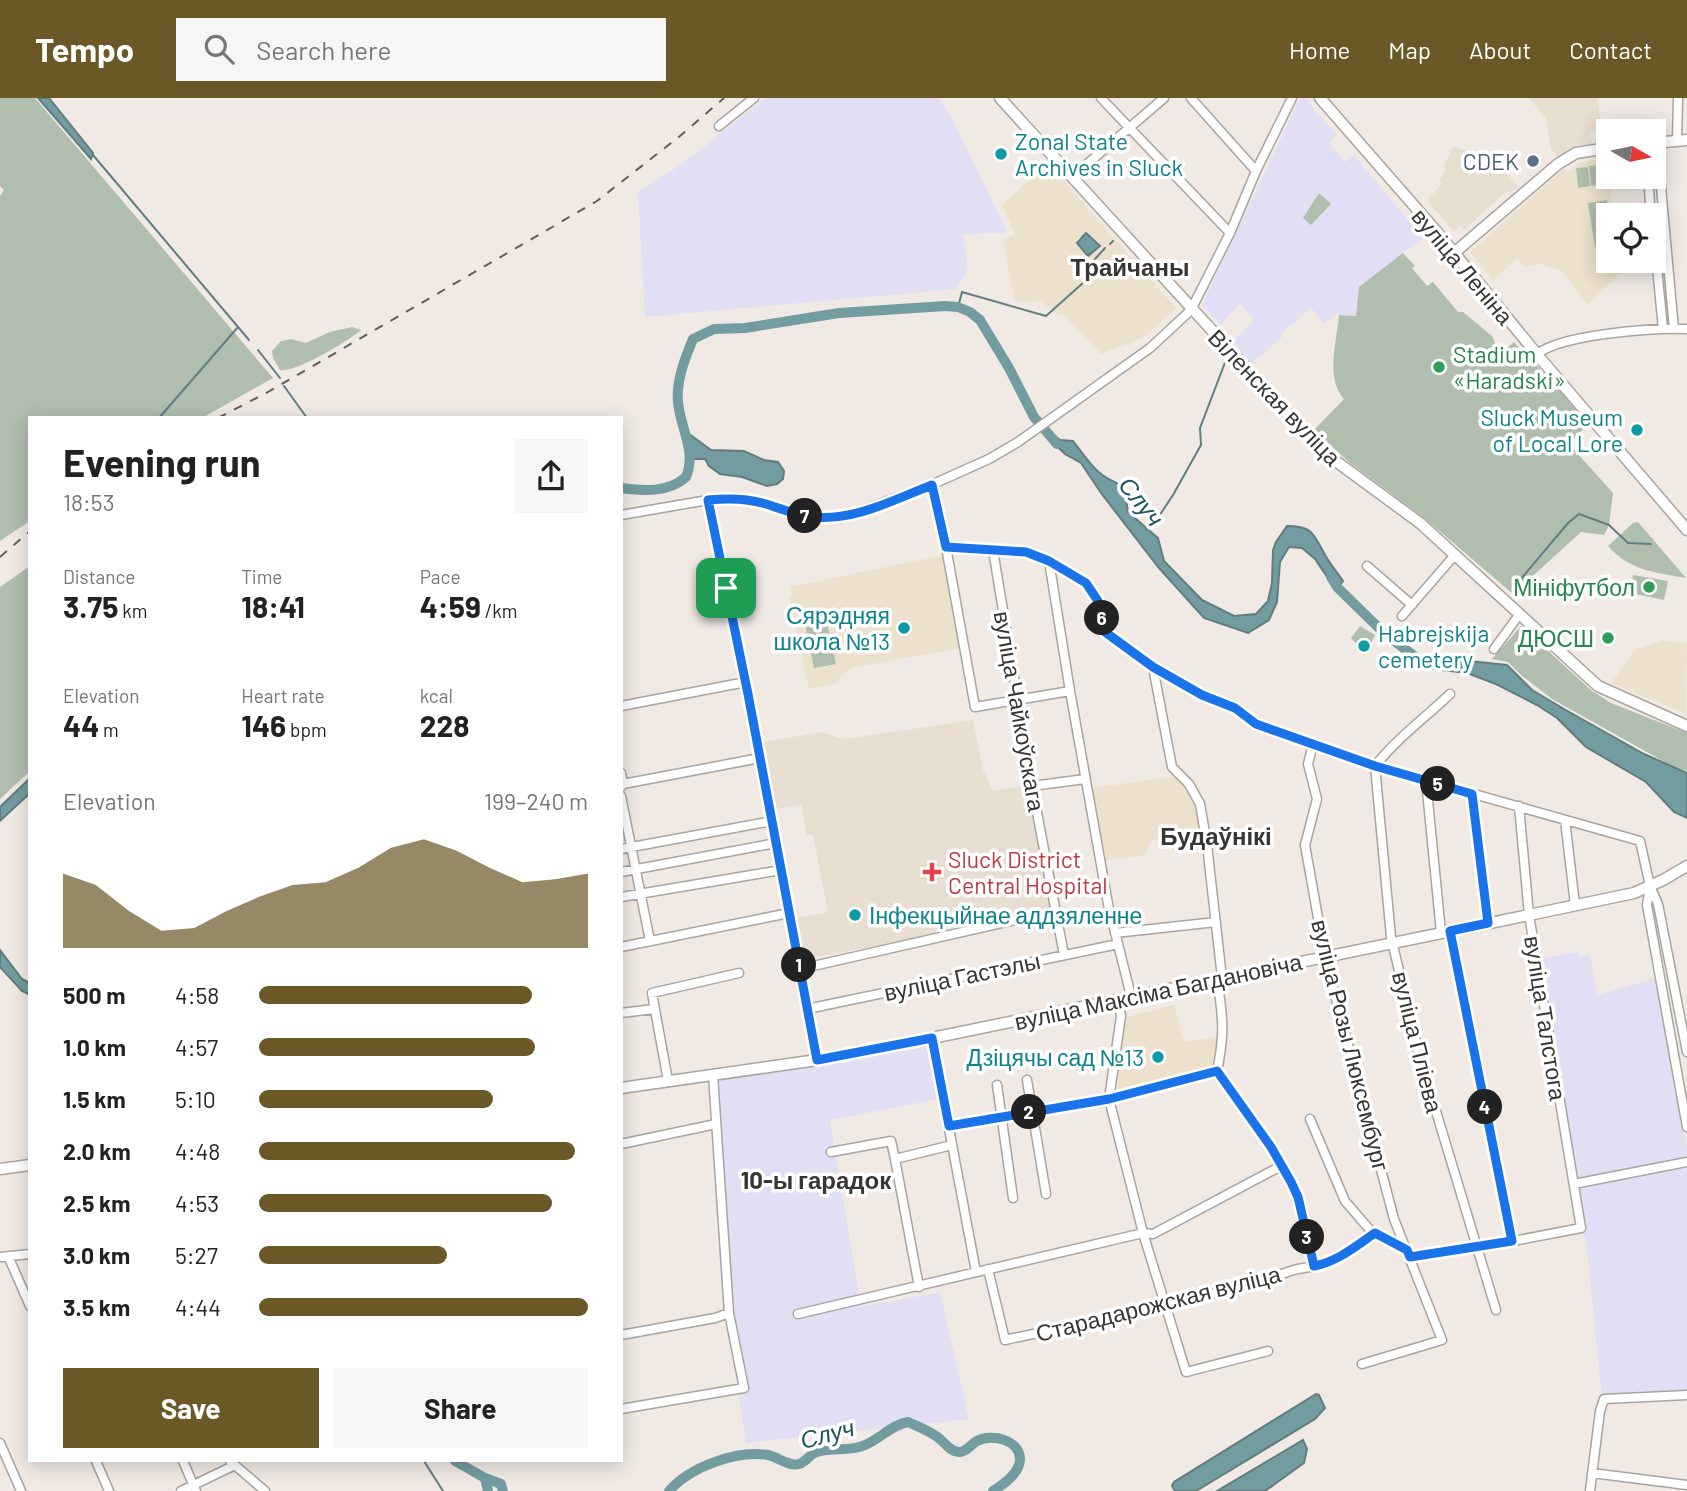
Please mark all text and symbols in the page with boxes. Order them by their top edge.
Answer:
search box [176,18,666,81]
text: Tempo [35,29,134,69]
icon: search [200,30,238,68]
text: Search here [256,34,391,65]
text: Home [1289,35,1350,64]
text: Map [1388,35,1431,64]
text: About [1469,35,1531,64]
text: Contact [1569,35,1652,64]
north arrow [1596,119,1666,189]
map controls [1596,119,1666,273]
place label: Zonal State Archives in Sluck [1015,127,1183,181]
marker: Zonal State Archives in Sluck [993,146,1009,162]
place label: CDEK [1463,147,1519,175]
marker: CDEK [1525,153,1541,169]
street label: вуліца Леніна [1406,202,1520,330]
button: locate [1596,203,1666,273]
district label: Трайчаны [1071,252,1189,281]
street label: Віленская вуліца [1203,323,1347,471]
place label: Stadium «Haradski» [1453,340,1566,394]
marker: Stadium «Haradski» [1431,359,1447,375]
place label: Sluck Museum of Local Lore [1480,403,1623,457]
marker: Sluck Museum of Local Lore [1629,422,1645,438]
text: Evening run [63,439,261,485]
button: share [514,439,588,513]
water label: Случ [1113,470,1171,532]
text: 18:53 [63,488,115,516]
pin: 7 [788,498,822,534]
text: 7 [800,504,809,527]
pin [696,558,756,618]
text: Distance [63,565,135,588]
text: Time [241,565,282,588]
text: Pace [420,565,461,588]
icon: arrive [707,569,745,607]
place label: Мініфутбол [1513,573,1635,601]
marker: Мініфутбол [1641,579,1657,595]
text: 3.75 [63,588,118,624]
text: 18:41 [241,588,305,624]
text: 4:59 [420,588,481,624]
text: km [118,599,147,622]
text: /km [481,599,517,622]
place label: Сярэдняя школа №13 [774,601,890,655]
pin: 6 [1084,601,1120,636]
text: 6 [1096,606,1107,629]
street label: вуліца Чайкоўскага [989,609,1051,814]
place label: Habrejskija cemetery [1378,619,1489,673]
marker: Сярэдняя школа №13 [896,620,912,636]
place label: ДЮСШ [1518,624,1594,652]
marker: ДЮСШ [1600,630,1616,646]
marker: Habrejskija cemetery [1356,638,1372,654]
text: Elevation [63,684,140,707]
text: Heart rate [241,684,325,707]
text: kcal [420,684,453,707]
text: 44 [63,707,99,743]
text: 146 [241,707,286,743]
text: 228 [420,707,470,743]
text: m [99,718,119,741]
text: bpm [286,718,327,741]
pin: 5 [1420,766,1456,802]
text: 5 [1432,772,1443,795]
text: Elevation [63,787,156,815]
text: 199–240 m [484,787,588,815]
district label: Будаўнікі [1160,821,1272,850]
place label: Sluck District Central Hospital [948,845,1108,899]
marker: Sluck District Central Hospital [922,862,942,882]
place label: Інфекцыйнае аддзяленне [869,901,1142,929]
marker: Інфекцыйнае аддзяленне [847,907,863,923]
street label: вуліца Розы Люксембург [1306,916,1396,1174]
street label: вуліца Талстога [1519,934,1573,1103]
street label: вуліца Гастэлы [881,946,1043,1006]
street label: вуліца Максіма Багдановіча [1012,947,1305,1035]
pin: 1 [782,948,816,982]
text: 1 [795,953,802,976]
street label: вуліца Пліева [1387,969,1449,1116]
text: 500 m [63,981,125,1009]
text: 4:58 [175,981,219,1009]
text: 1.0 km [63,1033,126,1061]
text: 4:57 [175,1033,218,1061]
place label: Дзіцячы сад №13 [966,1043,1144,1071]
marker: Дзіцячы сад №13 [1150,1049,1166,1065]
text: 1.5 km [63,1085,126,1113]
text: 5:10 [175,1085,216,1113]
pin: 4 [1468,1090,1502,1124]
pin: 2 [1012,1094,1046,1130]
text: 4 [1479,1095,1490,1118]
text: 2 [1023,1100,1034,1123]
text: 2.0 km [63,1137,131,1165]
text: 4:48 [175,1137,220,1165]
district label: 10-ы гарадок [741,1165,892,1194]
text: 2.5 km [63,1189,131,1217]
text: 4:53 [175,1189,219,1217]
pin: 3 [1290,1220,1324,1254]
text: 3 [1301,1225,1312,1248]
text: 3.0 km [63,1241,130,1269]
text: 5:27 [175,1241,218,1269]
street label: Старадарожская вуліца [1033,1259,1284,1347]
text: 3.5 km [63,1293,130,1321]
text: 4:44 [175,1293,221,1321]
button: Save [63,1368,319,1448]
button: Share [333,1368,588,1448]
water label: Случ [797,1412,857,1454]

